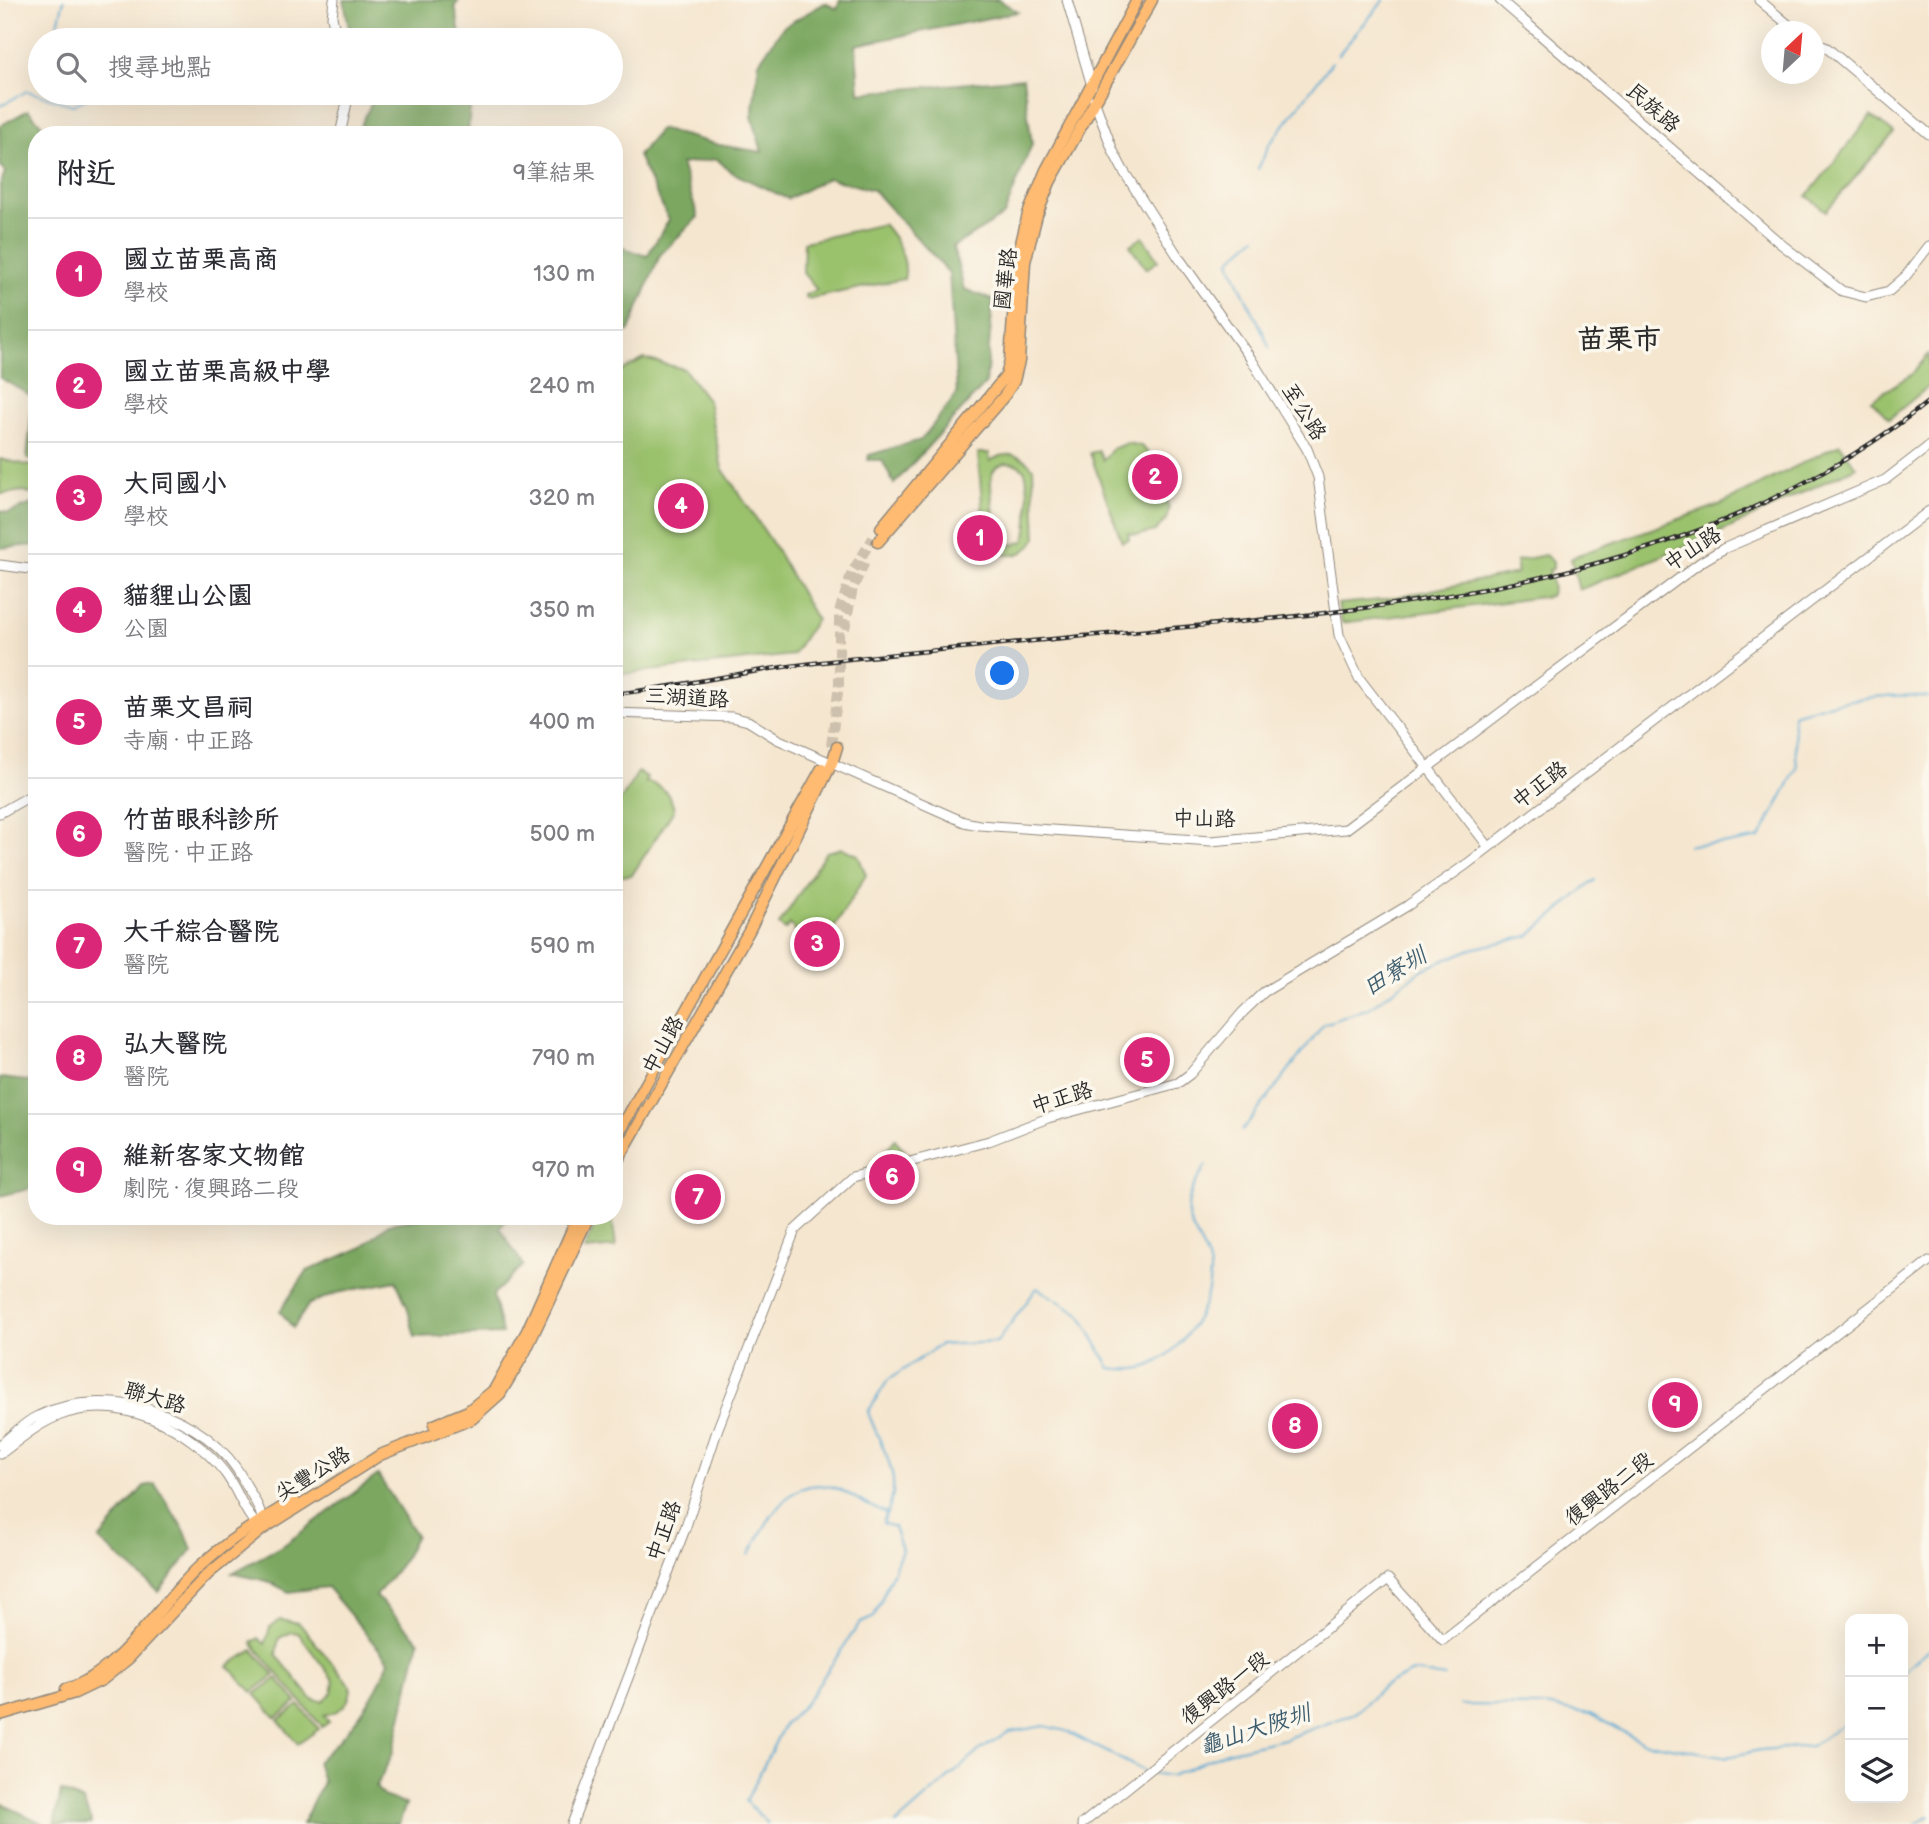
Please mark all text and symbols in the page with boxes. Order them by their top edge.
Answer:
north arrow [1761,21,1824,84]
search box [28,28,623,105]
icon: search [52,48,90,86]
text: 搜尋地點 [108,53,212,84]
street label: 民族路 [1621,78,1685,138]
text: 附近 [56,156,116,192]
text: 9筆結果 [513,159,595,187]
text: 國立苗栗高商 [123,245,279,276]
street label: 國華路 [990,246,1022,312]
text: 1 [74,260,84,288]
text: 130 m [533,260,595,288]
text: 學校 [123,279,169,307]
district label: 苗栗市 [1577,323,1661,356]
text: 國立苗栗高級中學 [123,357,331,388]
text: 2 [72,372,86,400]
text: 240 m [529,372,595,400]
street label: 至公路 [1277,379,1331,445]
text: 學校 [123,391,169,419]
pin: 2 [1132,451,1178,503]
text: 大同國小 [123,469,227,500]
pin: 4 [658,480,704,532]
text: 3 [72,484,86,512]
text: 320 m [529,484,595,512]
text: 學校 [123,503,169,531]
pin: 1 [957,512,1003,564]
street label: 中山路 [1660,521,1726,577]
text: 貓貍山公園 [123,581,253,612]
text: 4 [72,596,86,624]
text: 350 m [529,596,595,624]
text: 公園 [123,615,169,643]
your location [985,656,1019,690]
street label: 三湖道路 [644,683,730,713]
text: 苗栗文昌祠 [123,693,253,724]
text: 5 [72,708,86,736]
text: 400 m [529,708,595,736]
text: 寺廟 · 中正路 [123,727,253,755]
street label: 中正路 [1507,756,1573,814]
text: 竹苗眼科診所 [123,805,279,836]
street label: 中山路 [1172,806,1236,832]
text: 6 [72,820,86,848]
text: 500 m [530,820,595,848]
text: 醫院 · 中正路 [123,839,253,867]
text: 大千綜合醫院 [123,917,279,948]
pin: 3 [794,918,840,970]
text: 7 [73,932,85,960]
text: 590 m [530,932,595,960]
water label: 田寮圳 [1358,940,1434,1002]
text: 醫院 [123,951,169,979]
street label: 中山路 [637,1011,689,1079]
text: 弘大醫院 [123,1029,227,1060]
pin: 5 [1124,1034,1170,1086]
text: 8 [72,1044,86,1072]
text: 790 m [532,1044,595,1072]
text: 醫院 [123,1063,169,1091]
street label: 中正路 [1028,1077,1096,1119]
text: 維新客家文物館 [123,1141,305,1172]
pin: 6 [869,1151,915,1203]
text: 9 [72,1156,86,1184]
text: 970 m [532,1156,595,1184]
pin: 7 [675,1171,721,1223]
text: 劇院 · 復興路二段 [123,1175,299,1203]
street label: 聯大路 [121,1377,189,1419]
pin: 9 [1652,1379,1698,1431]
pin: 8 [1272,1400,1318,1452]
street label: 尖豐公路 [271,1441,355,1507]
street label: 復興路二段 [1560,1447,1658,1531]
street label: 中正路 [641,1497,687,1565]
map controls [1845,1614,1908,1803]
button: + [1845,1614,1908,1677]
street label: 復興路一段 [1176,1646,1274,1730]
button: − [1845,1677,1908,1740]
water label: 龜山大陂圳 [1196,1698,1317,1761]
button: layers [1845,1740,1908,1803]

